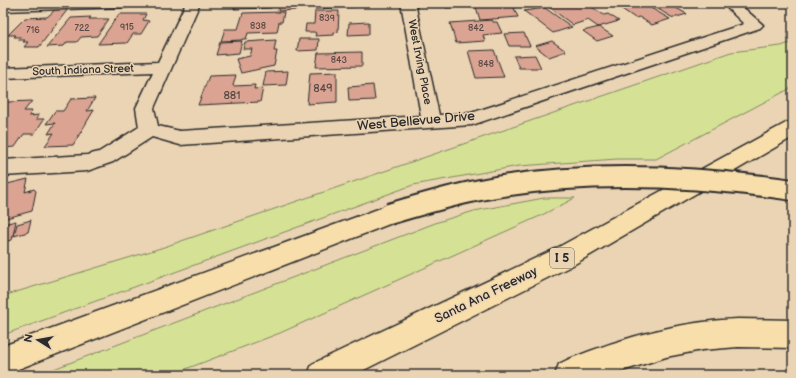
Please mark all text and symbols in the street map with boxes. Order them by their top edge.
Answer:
house number: 839 [319,13,335,24]
street label: West Irving Place [405,18,435,106]
house number: 838 [250,21,266,32]
house number: 915 [120,22,134,33]
house number: 722 [74,23,90,34]
house number: 842 [468,23,485,34]
house number: 716 [26,25,40,36]
house number: 843 [331,55,348,66]
house number: 848 [478,59,494,70]
street label: South Indiana Street [32,62,135,78]
house number: 849 [313,82,333,95]
house number: 881 [223,89,241,102]
street label: West Bellevue Drive [357,108,476,134]
road number: I 5 [550,248,574,268]
street label: Santa Ana Freeway [432,263,540,327]
north arrow [18,320,58,360]
text: N [22,333,36,343]

